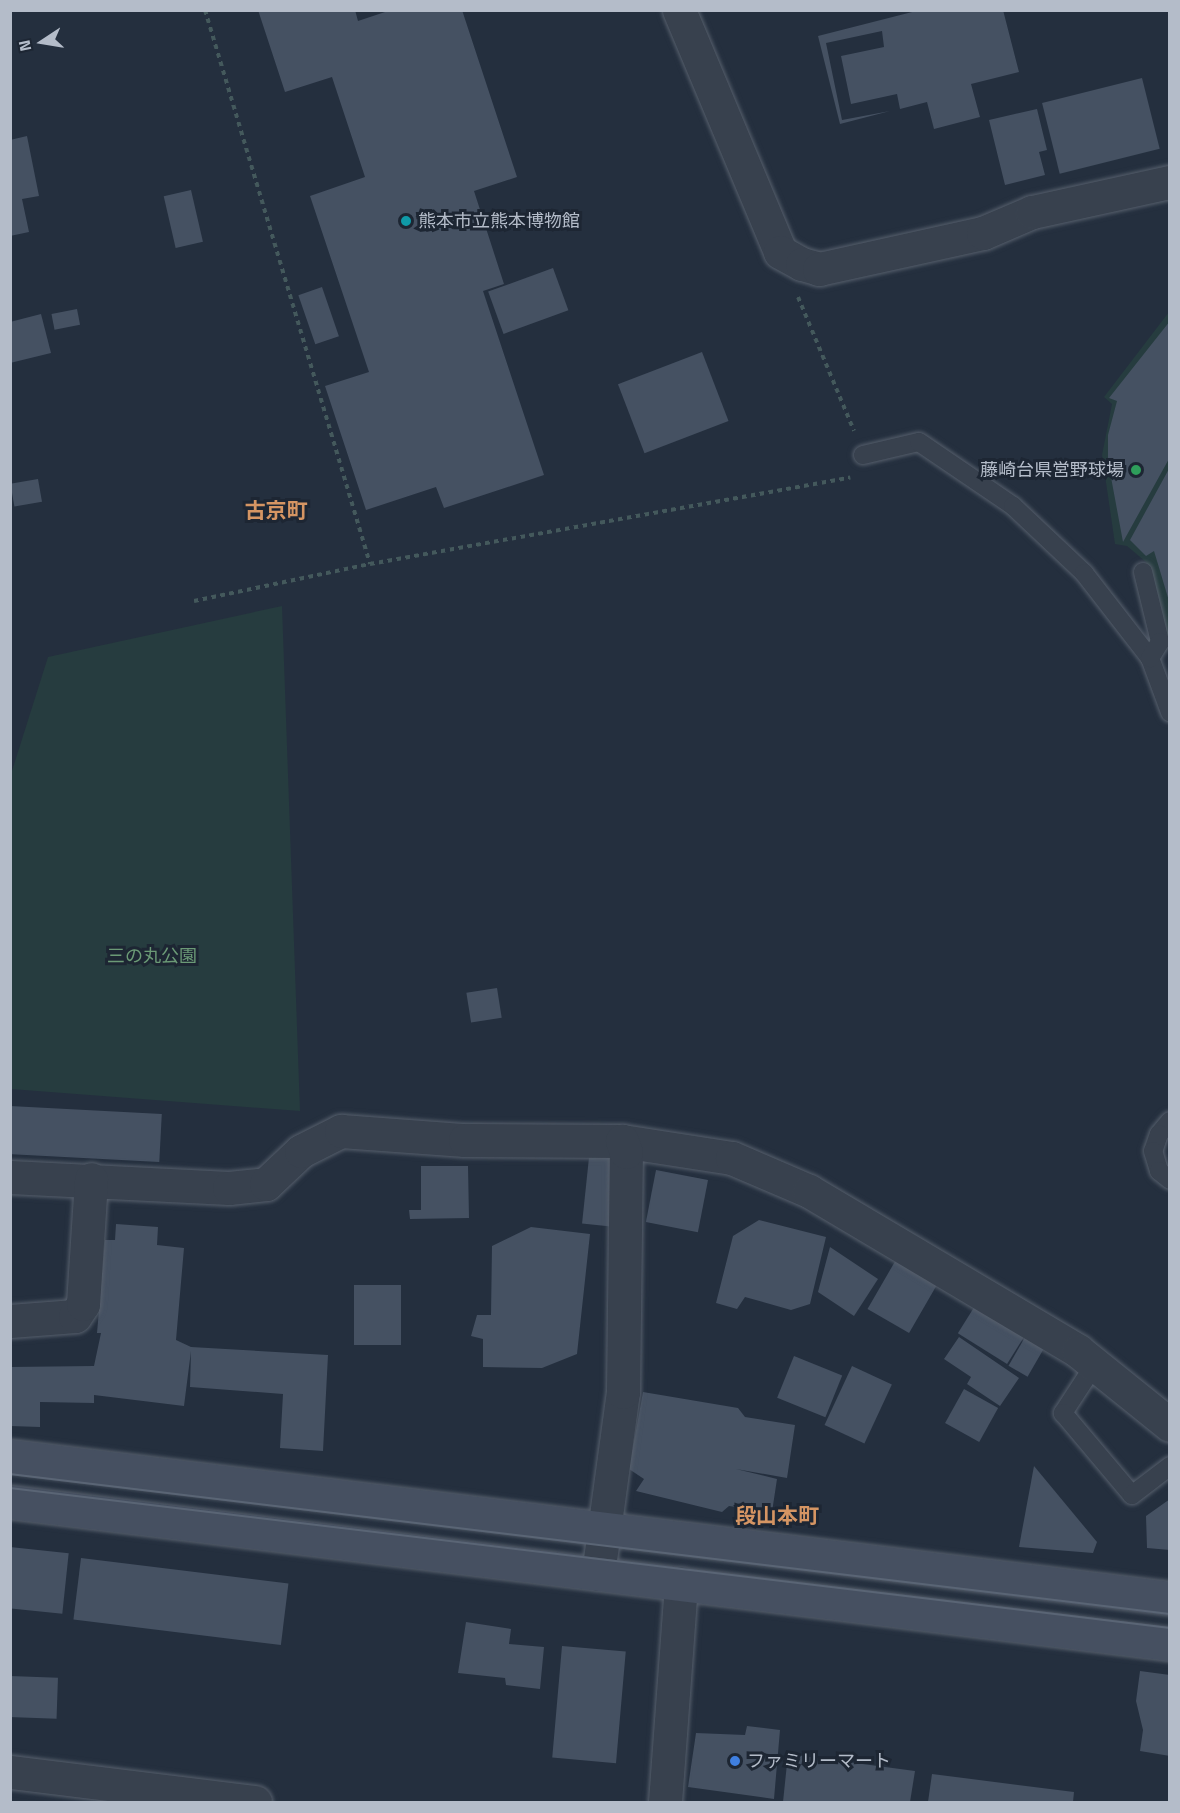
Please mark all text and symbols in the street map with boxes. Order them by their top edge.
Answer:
north arrow [12,12,72,72]
text: N [12,38,37,54]
place label: 熊本市立熊本博物館 [418,210,580,232]
marker: 熊本市立熊本博物館 [399,214,413,228]
place label: 藤崎台県営野球場 [980,459,1124,481]
marker: 藤崎台県営野球場 [1129,463,1143,477]
district label: 古京町 [245,497,307,523]
park label: 三の丸公園 [107,945,197,967]
district label: 段山本町 [735,1502,819,1528]
place label: ファミリーマート [747,1750,891,1772]
marker: ファミリーマート [728,1754,742,1768]

